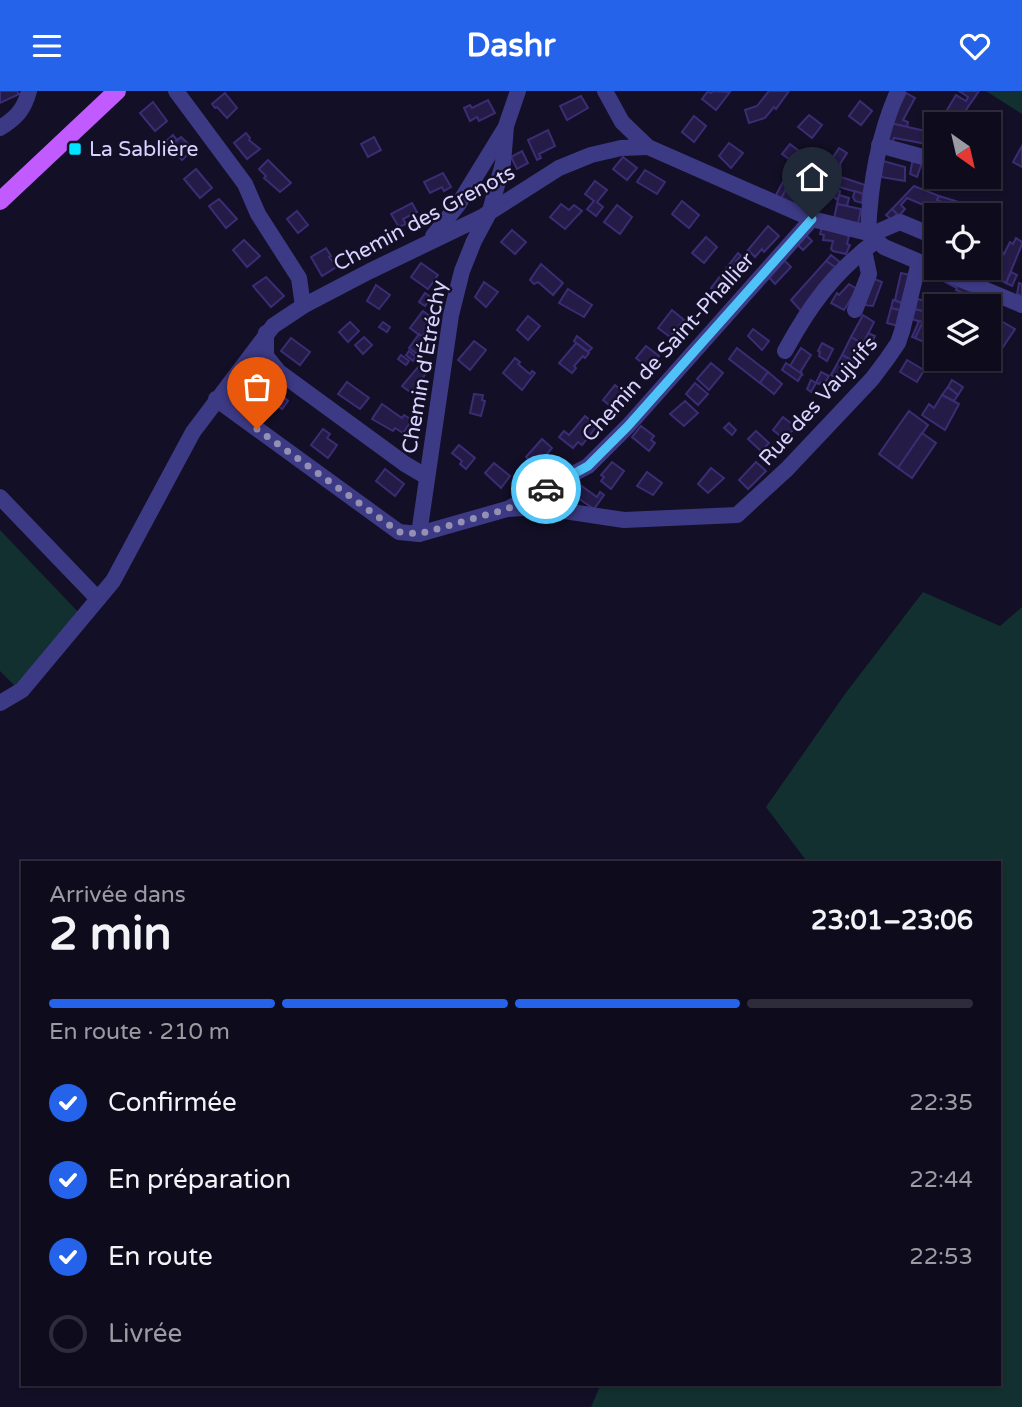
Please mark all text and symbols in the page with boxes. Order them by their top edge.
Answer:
icon: menu [28,27,66,65]
text: Dashr [467,27,555,65]
icon: heart [956,27,994,65]
north arrow [924,112,1001,189]
map controls [924,112,1001,371]
place label: La Sablière [89,137,198,162]
marker: La Sablière [67,141,83,157]
pin [782,147,842,219]
icon: home [793,158,831,196]
street label: Chemin des Grenots [329,160,519,277]
button: locate [924,203,1001,280]
street label: Chemin de Saint-Phallier [577,248,760,447]
street label: Chemin d'Étréchy [397,278,452,456]
button: layers [924,294,1001,371]
street label: Rue des Vaujuifs [754,332,883,471]
pin [227,357,287,429]
icon: bag [238,368,276,406]
courier [511,454,581,524]
icon: car [527,470,565,508]
text: Arrivée dans [49,881,186,909]
text: 23:01–23:06 [811,905,973,936]
text: 2 min [49,907,172,962]
text: En route · 210 m [49,1018,230,1046]
icon: check [49,1084,87,1122]
text: Confirmée [108,1087,237,1118]
text: 22:35 [909,1089,973,1117]
icon: check [49,1161,87,1199]
text: En préparation [108,1164,291,1195]
text: 22:44 [909,1166,973,1194]
icon: check [49,1238,87,1276]
text: En route [108,1241,213,1272]
text: 22:53 [909,1243,973,1271]
text: Livrée [108,1318,182,1349]

